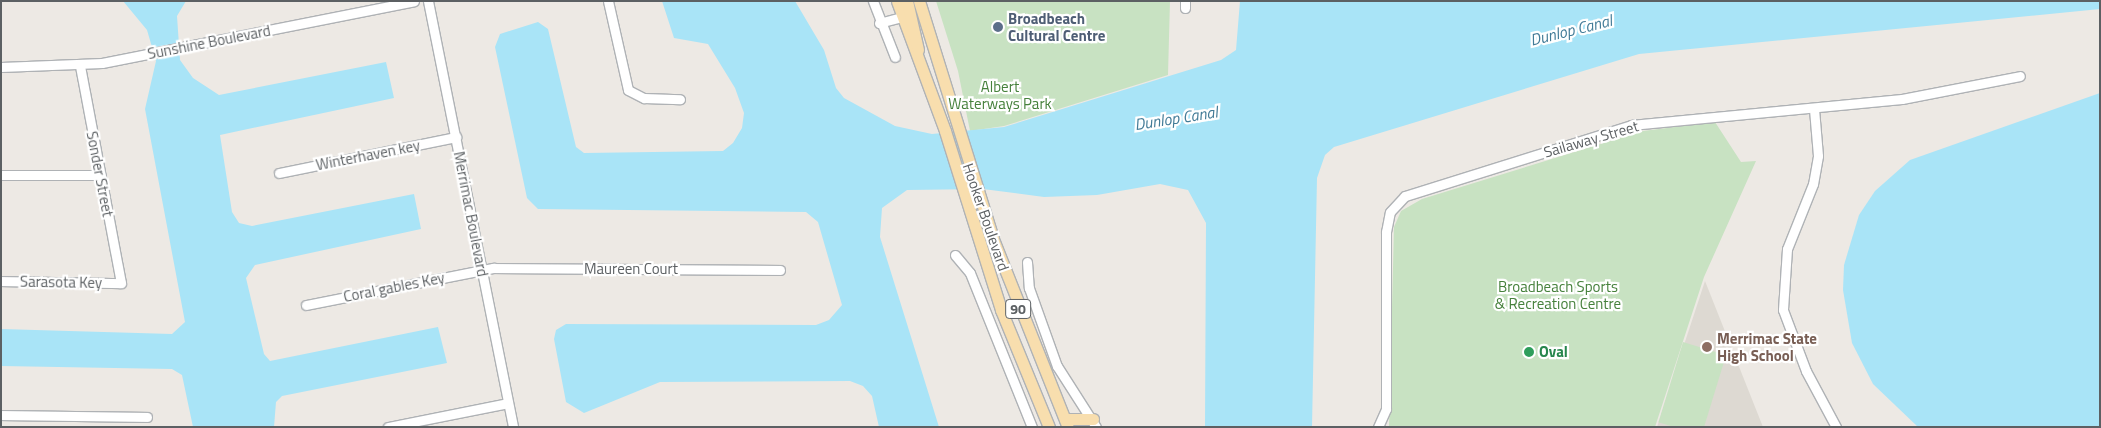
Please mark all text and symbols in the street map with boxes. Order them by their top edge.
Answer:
place label: Broadbeach Cultural Centre [1008,9,1105,44]
water label: Dunlop Canal [1528,11,1614,49]
street label: Sunshine Boulevard [146,21,272,63]
marker: Broadbeach Cultural Centre [992,21,1004,33]
park label: Albert Waterways Park [948,77,1052,112]
water label: Dunlop Canal [1133,102,1219,134]
street label: Sailaway Street [1541,117,1641,161]
street label: Sonder Street [83,130,117,218]
street label: Winterhaven key [314,136,422,174]
street label: Merrimac Boulevard [450,150,492,278]
street label: Hooker Boulevard [959,161,1013,273]
street label: Maureen Court [584,260,678,278]
street label: Coral gables Key [342,268,446,306]
street label: Sarasota Key [20,272,102,292]
park label: Broadbeach Sports & Recreation Centre [1495,277,1621,312]
road number: 90 [1004,298,1032,320]
place label: Merrimac State High School [1717,329,1817,364]
marker: Merrimac State High School [1701,341,1713,353]
place label: Oval [1539,343,1568,361]
marker: Oval [1523,346,1535,358]

